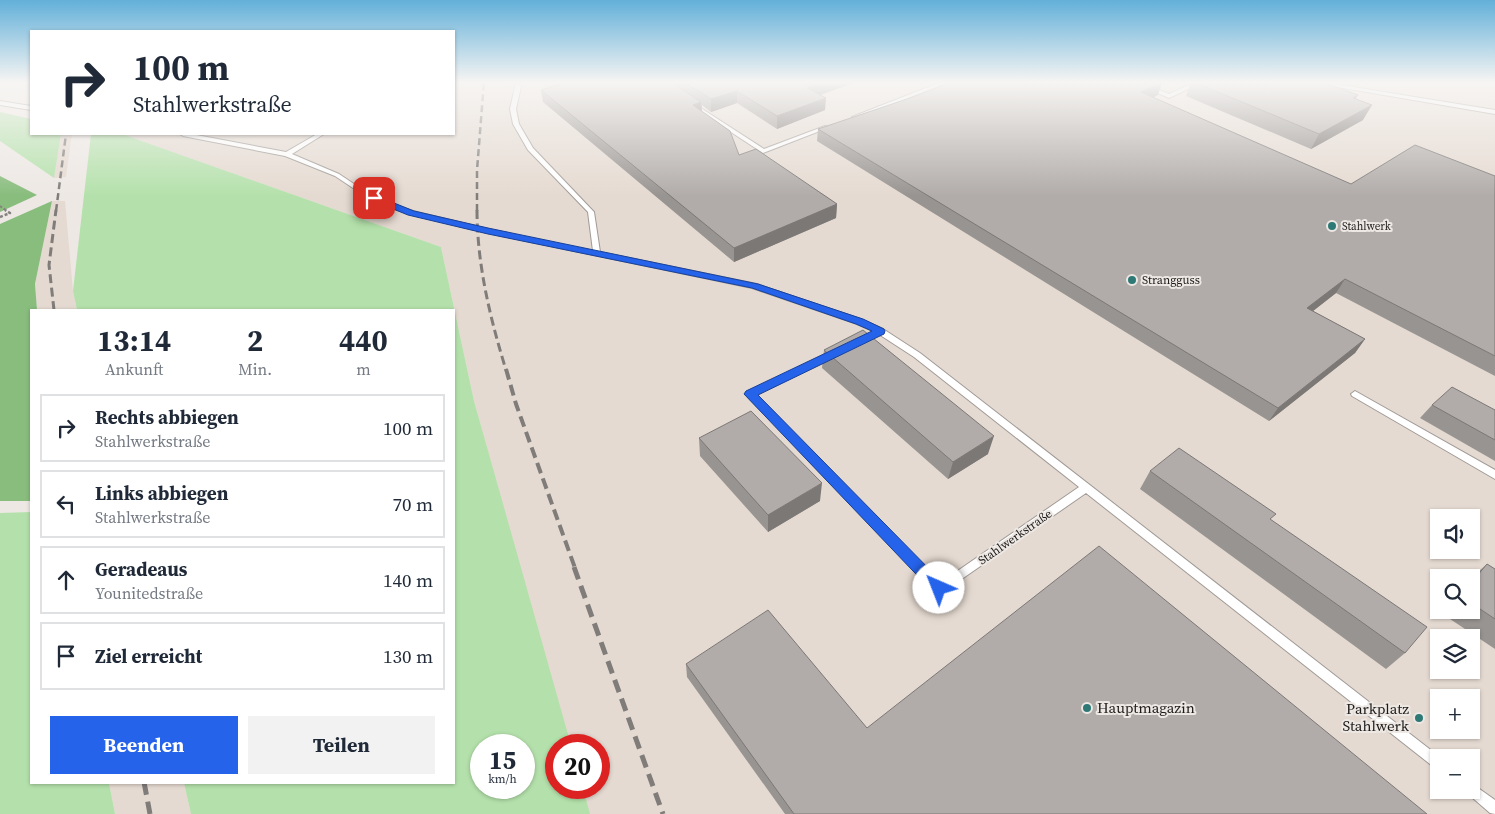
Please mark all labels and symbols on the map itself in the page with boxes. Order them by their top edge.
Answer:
pin [353,177,395,219]
place label: Stahlwerk [1342,219,1392,234]
marker: Stahlwerk [1326,220,1338,232]
place label: Strangguss [1142,272,1200,288]
marker: Strangguss [1126,274,1138,286]
street label: Stahlwerkstraße [975,506,1055,568]
position arrow [912,561,964,613]
place label: Hauptmagazin [1097,697,1195,718]
place label: Parkplatz Stahlwerk [1342,698,1410,736]
marker: Hauptmagazin [1081,702,1093,714]
marker: Parkplatz Stahlwerk [1413,712,1425,724]
speed limit sign: 20 [545,734,610,799]

